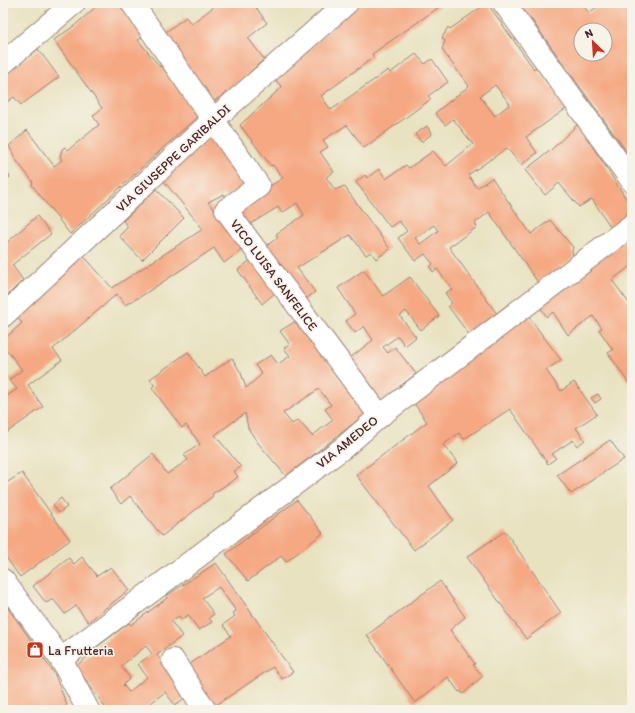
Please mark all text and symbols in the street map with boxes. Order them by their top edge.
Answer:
north arrow [573,22,613,62]
text: N [583,26,595,41]
street label: VIA GIUSEPPE GARIBALDI [113,101,233,215]
street label: VICO LUISA SANFELICE [227,216,321,334]
street label: VIA AMEDEO [313,413,381,471]
shop icon: La Frutteria [25,640,45,660]
place label: La Frutteria [48,643,114,658]

